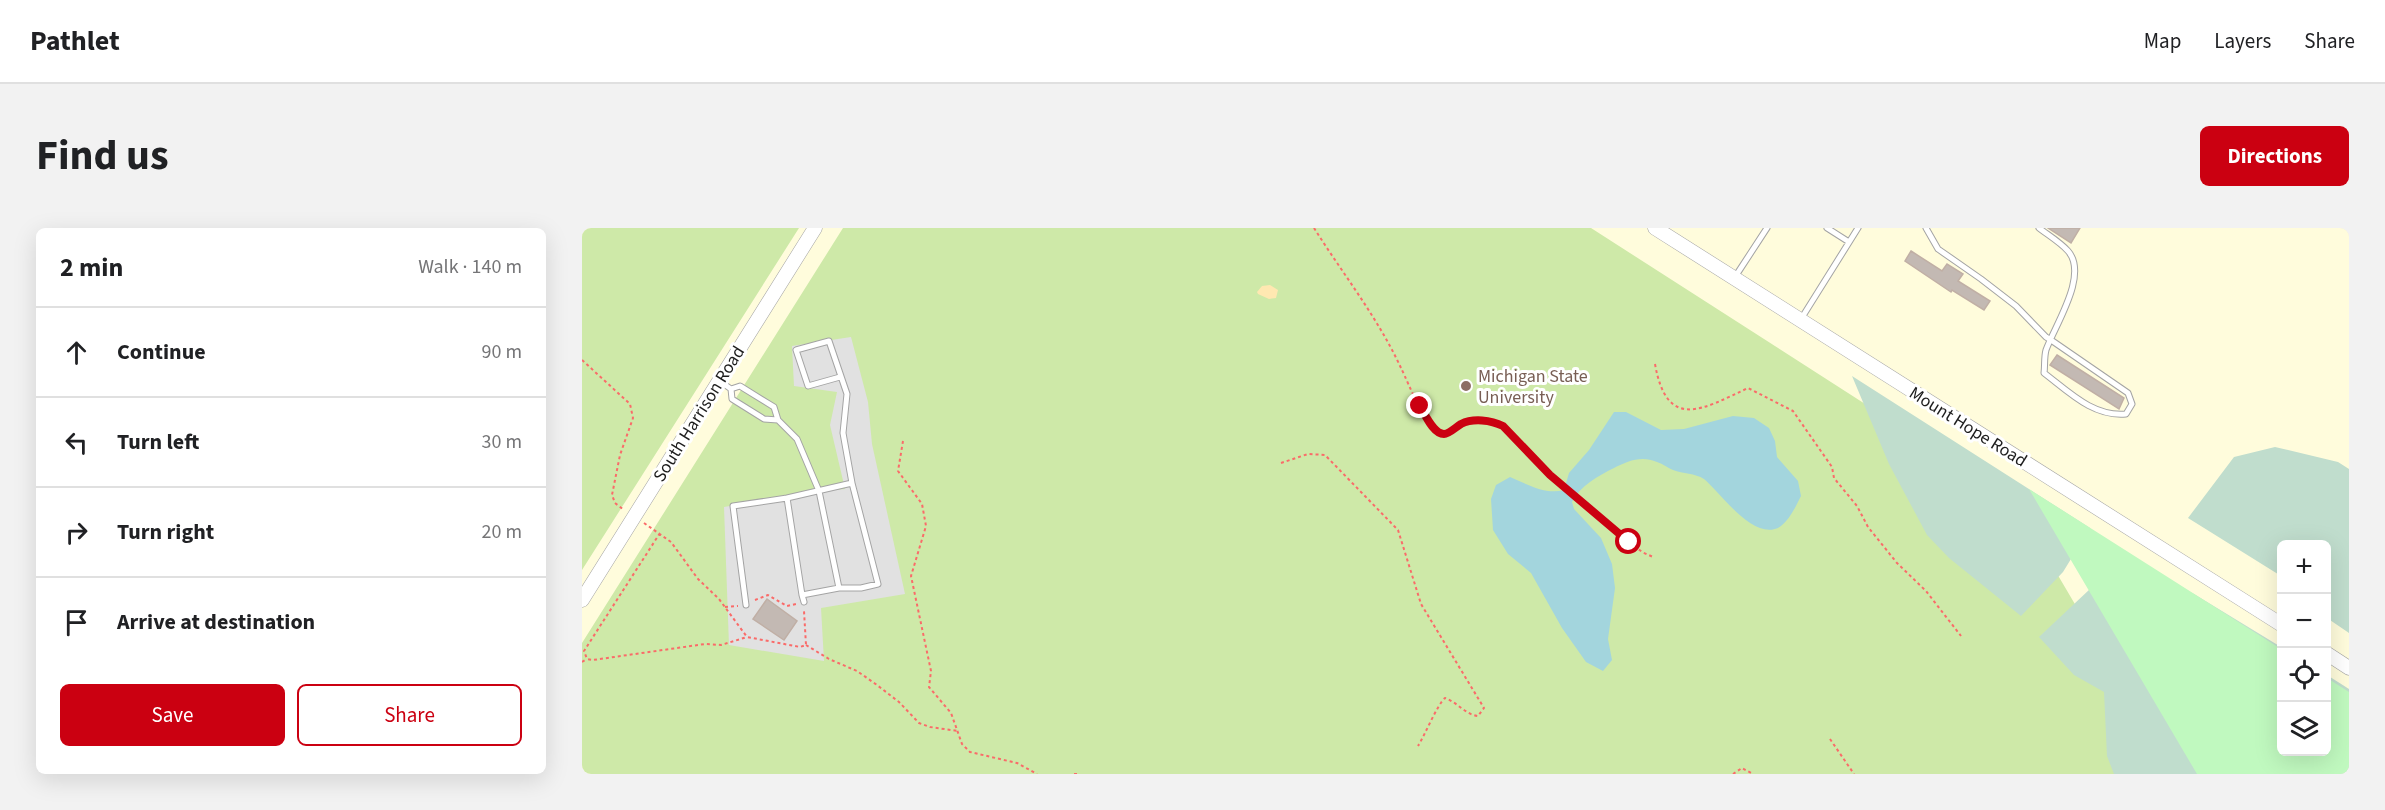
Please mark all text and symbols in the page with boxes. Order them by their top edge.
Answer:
text: Pathlet [30,21,120,61]
text: Map [2144,26,2181,56]
text: Layers [2214,26,2271,56]
text: Share [2304,26,2355,56]
text: Find us [36,126,169,186]
button: Directions [2200,126,2349,186]
text: 2 min [60,249,123,286]
text: Walk · 140 m [418,253,522,281]
icon: ahead [60,336,93,369]
text: Continue [117,336,206,368]
text: 90 m [482,338,522,366]
street label: South Harrison Road [647,341,751,487]
place label: Michigan State University [1478,364,1588,410]
marker: Michigan State University [1459,379,1473,393]
street label: Mount Hope Road [1904,381,2032,473]
route end [1406,392,1432,418]
icon: left [60,426,93,459]
text: Turn left [117,426,199,458]
text: 30 m [482,428,522,456]
icon: right [60,516,93,549]
text: Turn right [117,516,214,548]
text: 20 m [482,518,522,546]
route start [1615,528,1641,554]
map controls [2277,540,2331,756]
button: + [2277,540,2331,594]
button: − [2277,594,2331,648]
icon: arrive [60,606,93,639]
text: Arrive at destination [117,606,315,638]
button: locate [2277,648,2331,702]
button: Save [60,684,285,746]
button: Share [297,684,522,746]
button: layers [2277,702,2331,756]

